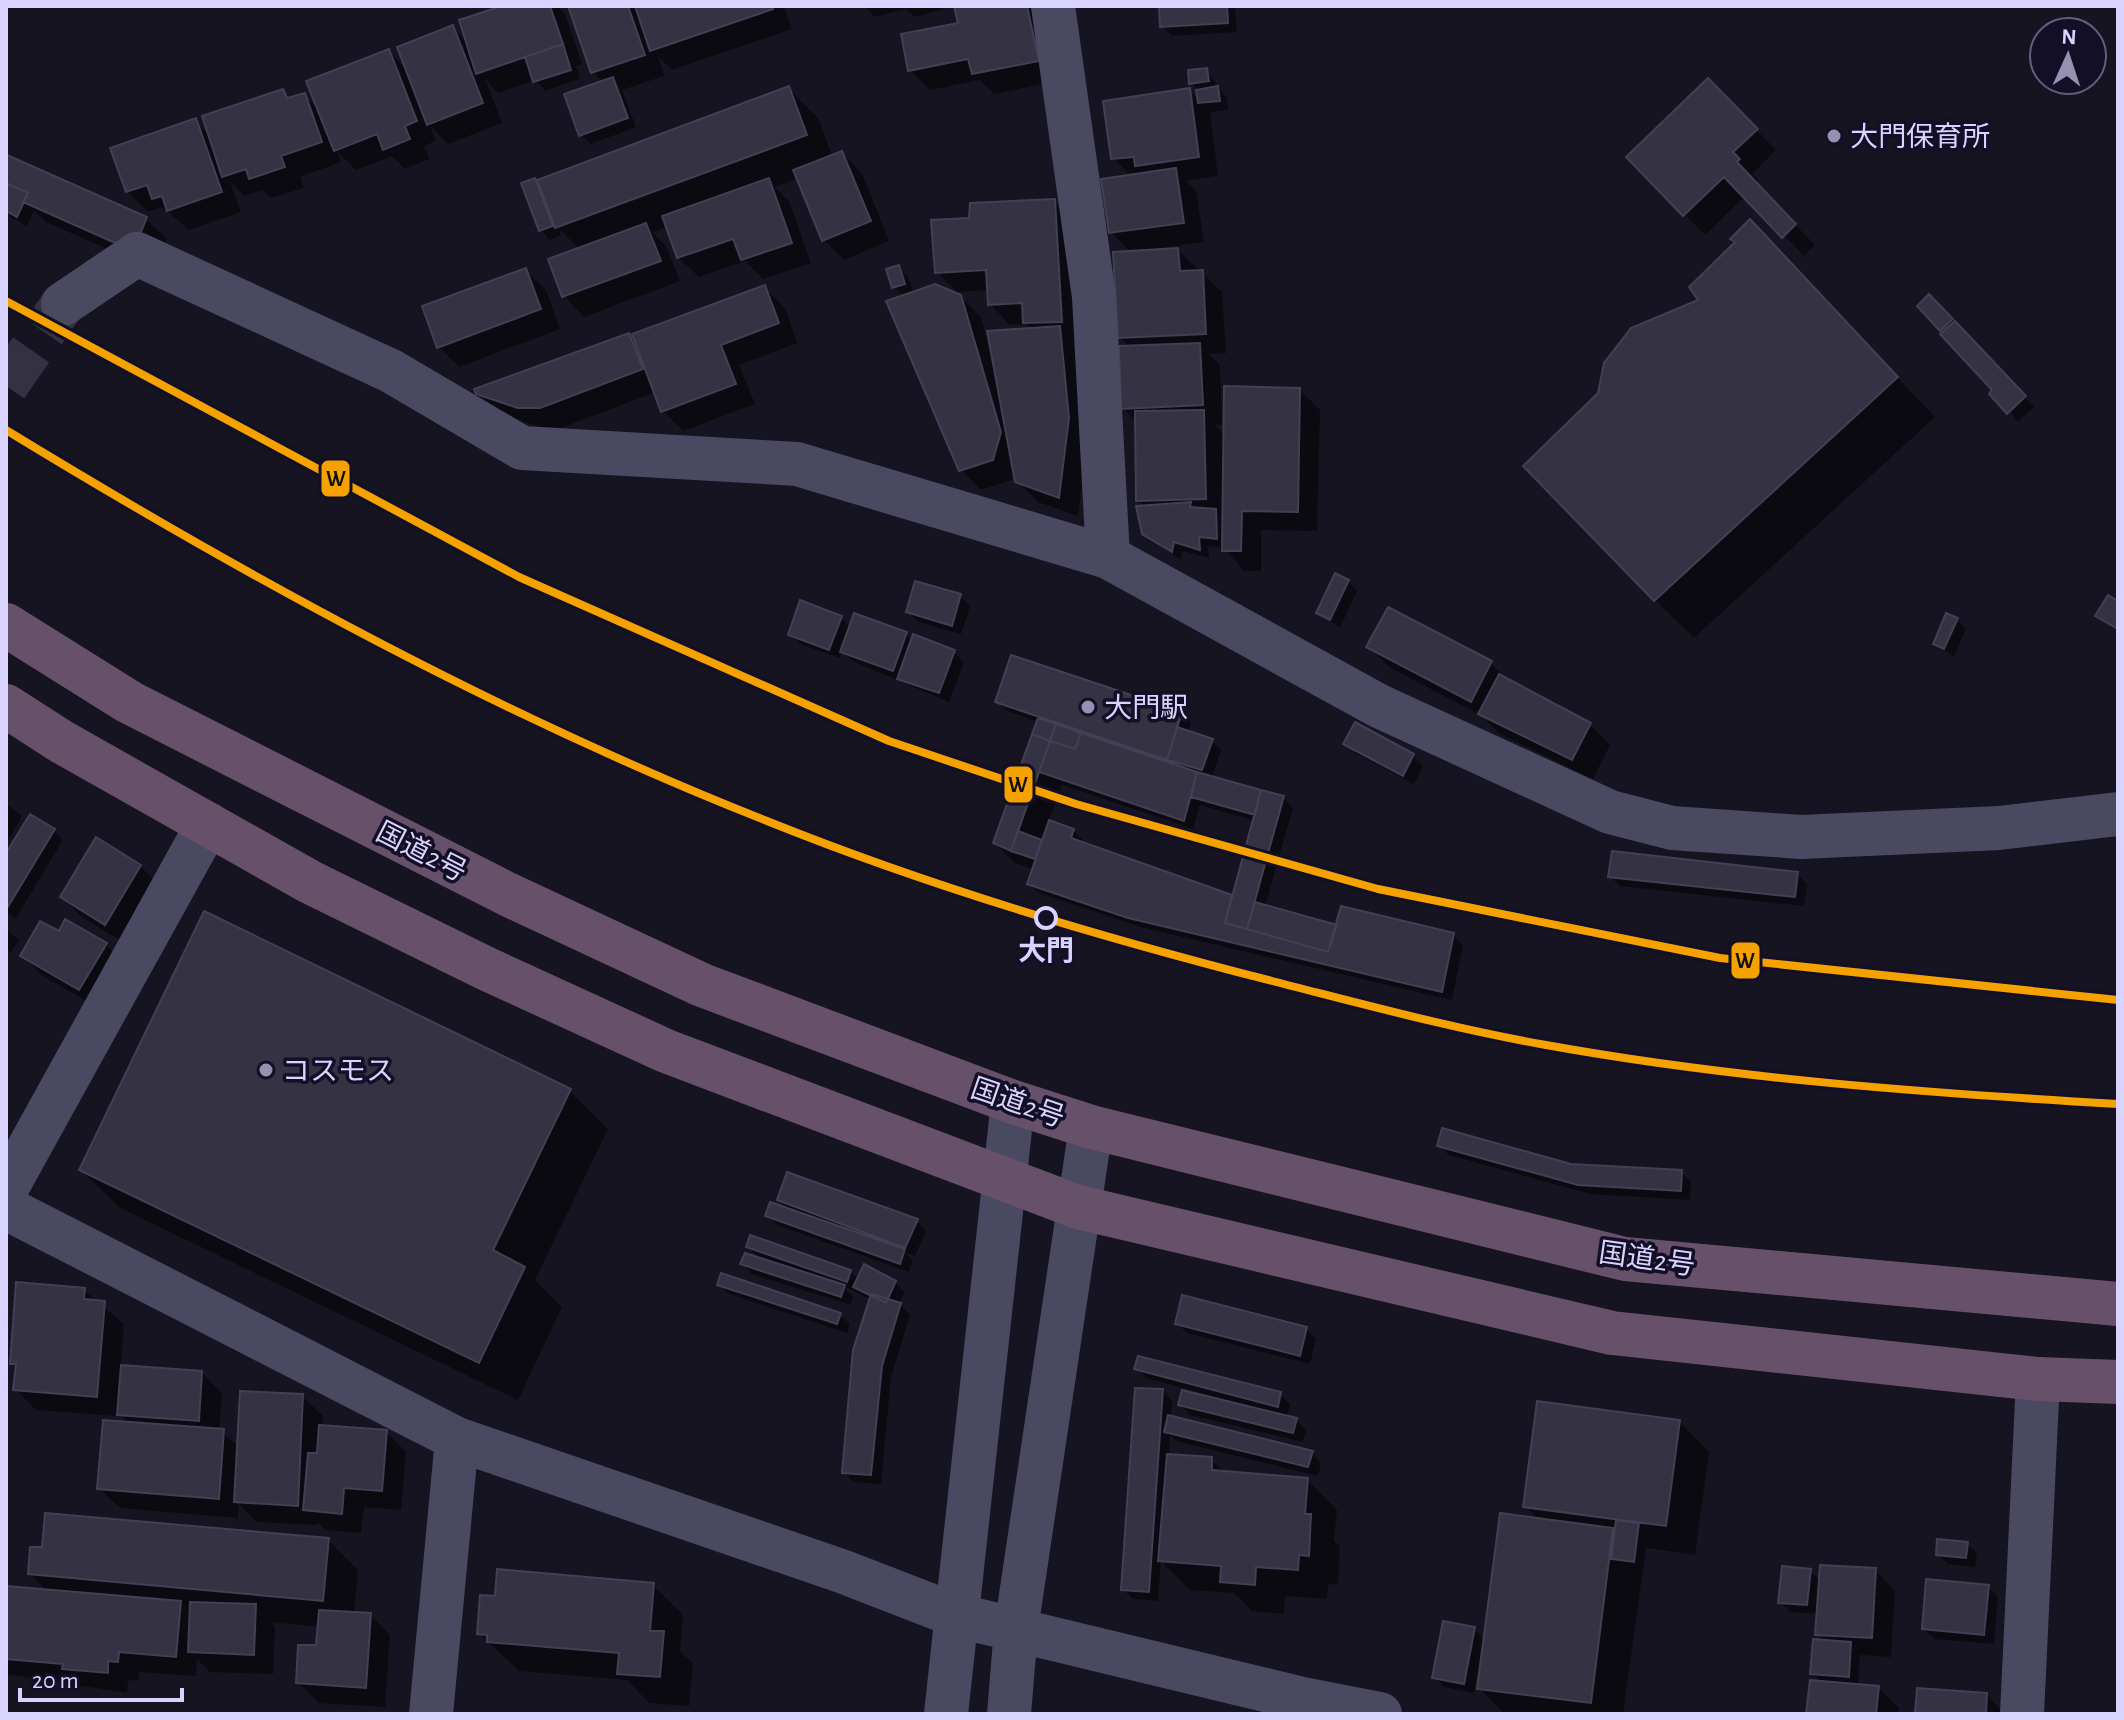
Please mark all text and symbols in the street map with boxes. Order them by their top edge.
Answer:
north arrow [2028,16,2108,96]
text: N [2061,26,2077,48]
place label: 大門保育所 [1850,122,1990,152]
marker: 大門保育所 [1825,127,1843,145]
line badge: W [320,459,351,498]
text: W [326,468,346,490]
place label: 大門駅 [1104,693,1188,723]
marker: 大門駅 [1079,698,1097,716]
line badge: W [1003,765,1034,804]
text: W [1008,774,1028,796]
street label: 国道2号 [372,817,471,887]
marker: 大門 [1035,907,1057,929]
place label: 大門 [1018,936,1074,966]
line badge: W [1730,941,1761,980]
text: W [1735,950,1755,972]
place label: コスモス [282,1058,394,1086]
marker: コスモス [257,1061,275,1079]
street label: 国道2号 [967,1073,1068,1133]
street label: 国道2号 [1597,1237,1697,1281]
scale bar [20,1652,182,1702]
text: 20 m [32,1669,79,1693]

